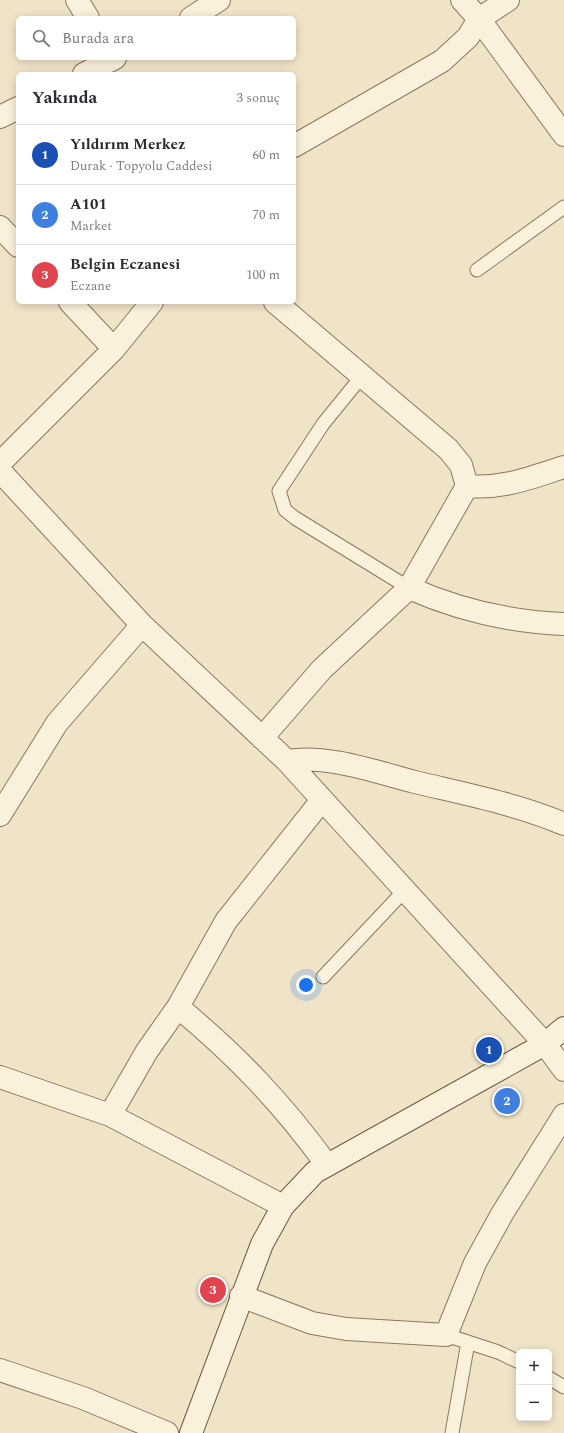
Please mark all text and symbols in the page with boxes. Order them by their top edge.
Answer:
search box [16,16,296,60]
icon: search [30,27,52,49]
text: Burada ara [62,27,134,50]
text: Yakında [32,85,97,111]
text: 3 sonuç [237,88,280,108]
text: Yıldırım Merkez [70,133,185,156]
text: 1 [41,145,49,165]
text: 60 m [253,145,280,165]
text: Durak · Topyolu Caddesi [70,156,212,176]
text: A101 [70,193,107,216]
text: 2 [41,205,49,225]
text: 70 m [253,205,280,225]
text: Market [70,216,112,236]
text: Belgin Eczanesi [70,253,180,276]
text: 3 [41,265,49,285]
text: 100 m [246,265,280,285]
text: Eczane [70,276,111,296]
your location [296,975,316,995]
pin: 1 [476,1035,502,1065]
pin: 2 [494,1086,520,1116]
pin: 3 [200,1275,226,1305]
map controls [516,1349,552,1421]
button: + [516,1349,552,1385]
button: − [516,1385,552,1421]

